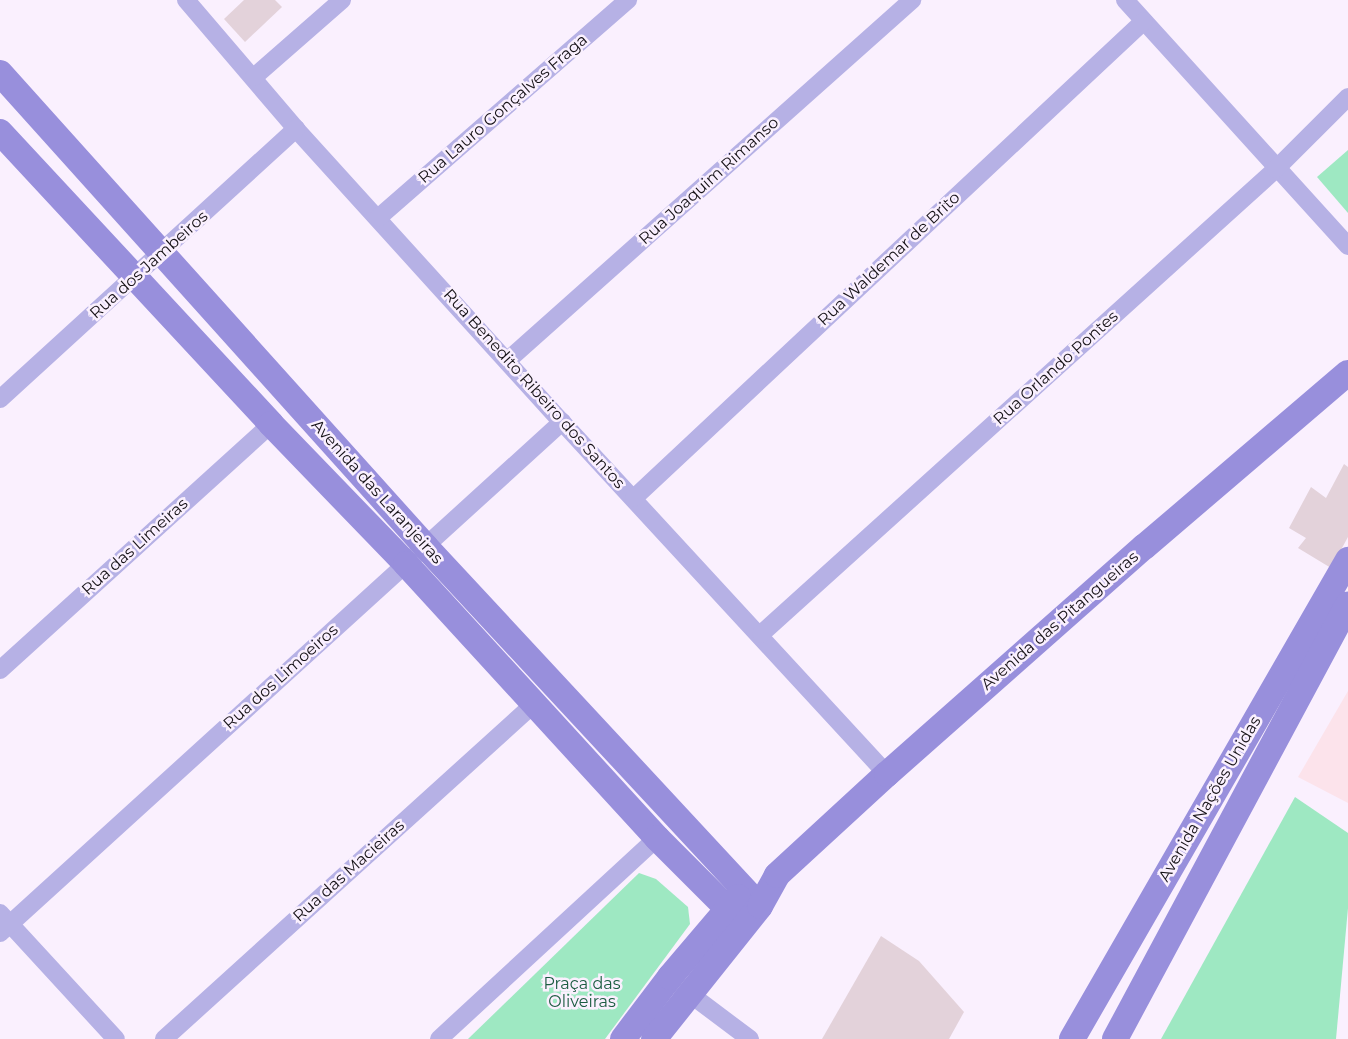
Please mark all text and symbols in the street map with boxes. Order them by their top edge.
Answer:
street label: Rua Lauro Gonçalves Fraga [415,30,591,188]
street label: Rua Joaquim Rimanso [635,113,783,249]
street label: Rua Waldemar de Brito [814,188,964,330]
street label: Rua dos Jambeiros [86,207,212,323]
street label: Rua Benedito Ribeiro dos Santos [439,285,629,493]
street label: Rua Orlando Pontes [990,307,1122,429]
street label: Avenida das Laranjeiras [307,416,447,568]
street label: Rua das Limeiras [78,494,192,600]
street label: Avenida das Pitangueiras [978,548,1142,694]
street label: Rua dos Limoeiros [220,620,342,734]
street label: Avenida Nações Unidas [1155,713,1265,885]
street label: Rua das Macieiras [289,816,409,926]
park label: Praça das Oliveiras [543,974,621,1012]

